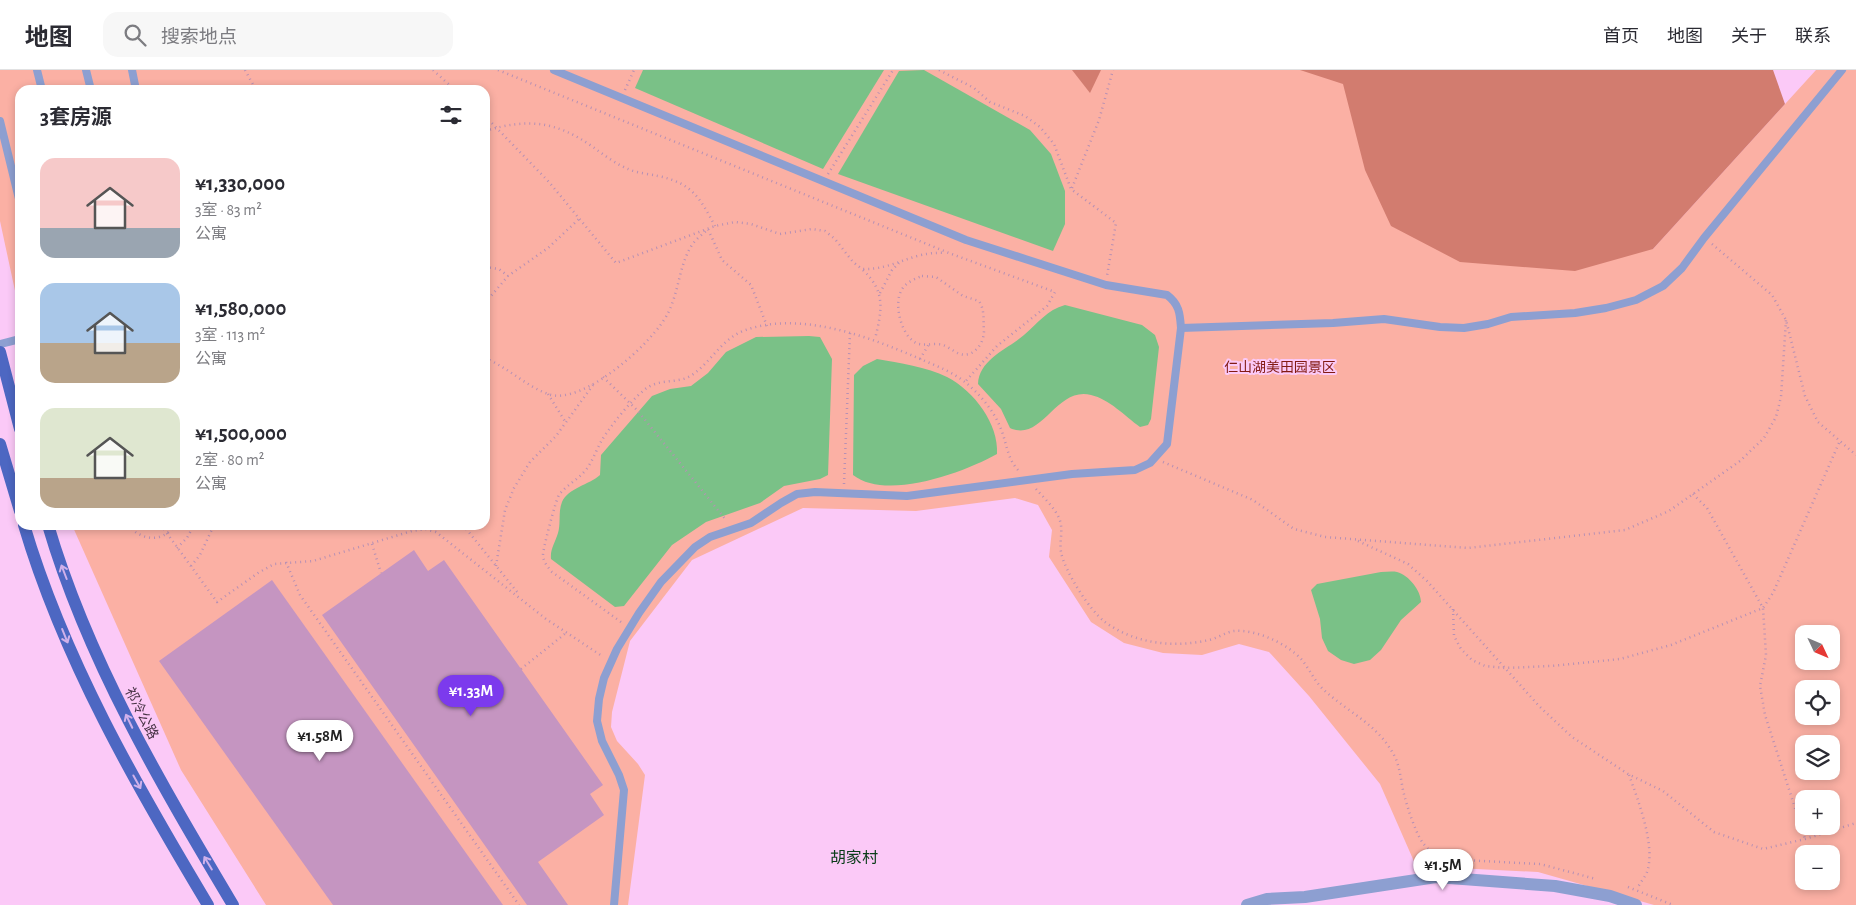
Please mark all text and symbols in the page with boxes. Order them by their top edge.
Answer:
search box [103,12,453,57]
icon: search [121,21,149,49]
text: 地图 [25,26,73,50]
text: 搜索地点 [161,28,237,47]
text: 首页 [1603,28,1639,46]
text: 地图 [1667,28,1703,46]
text: 关于 [1731,28,1767,46]
text: 联系 [1795,28,1831,46]
icon: filters [437,101,465,129]
text: 3套房源 [40,107,112,128]
text: ¥1,330,000 [195,173,285,194]
icon: home [80,178,140,238]
text: 3室 · 83 m² [195,202,262,218]
text: 公寓 [195,226,227,242]
text: ¥1,580,000 [195,298,286,319]
icon: home [80,303,140,363]
text: 3室 · 113 m² [195,327,265,343]
text: 公寓 [195,351,227,367]
park label: 仁山湖美田园景区 [1224,360,1336,375]
text: ¥1,500,000 [195,423,287,444]
icon: home [80,428,140,488]
text: 2室 · 80 m² [195,452,264,468]
text: 公寓 [195,476,227,492]
one-way arrow [59,565,68,581]
north arrow [1795,625,1840,670]
map controls [1795,625,1840,890]
one-way arrow [61,629,70,644]
pin: ¥1.33M [430,674,512,717]
button: locate [1795,680,1840,725]
text: ¥1.33M [449,683,493,699]
street label: 祁冷公路 [122,685,161,742]
one-way arrow [124,714,133,729]
pin: ¥1.58M [279,720,361,762]
text: ¥1.58M [297,728,343,744]
button: layers [1795,735,1840,780]
one-way arrow [133,774,143,788]
button: + [1795,790,1840,835]
button: − [1795,845,1840,890]
pin: ¥1.5M [1408,848,1478,891]
district label: 胡家村 [830,849,878,866]
one-way arrow [203,856,213,871]
text: ¥1.5M [1424,857,1462,873]

